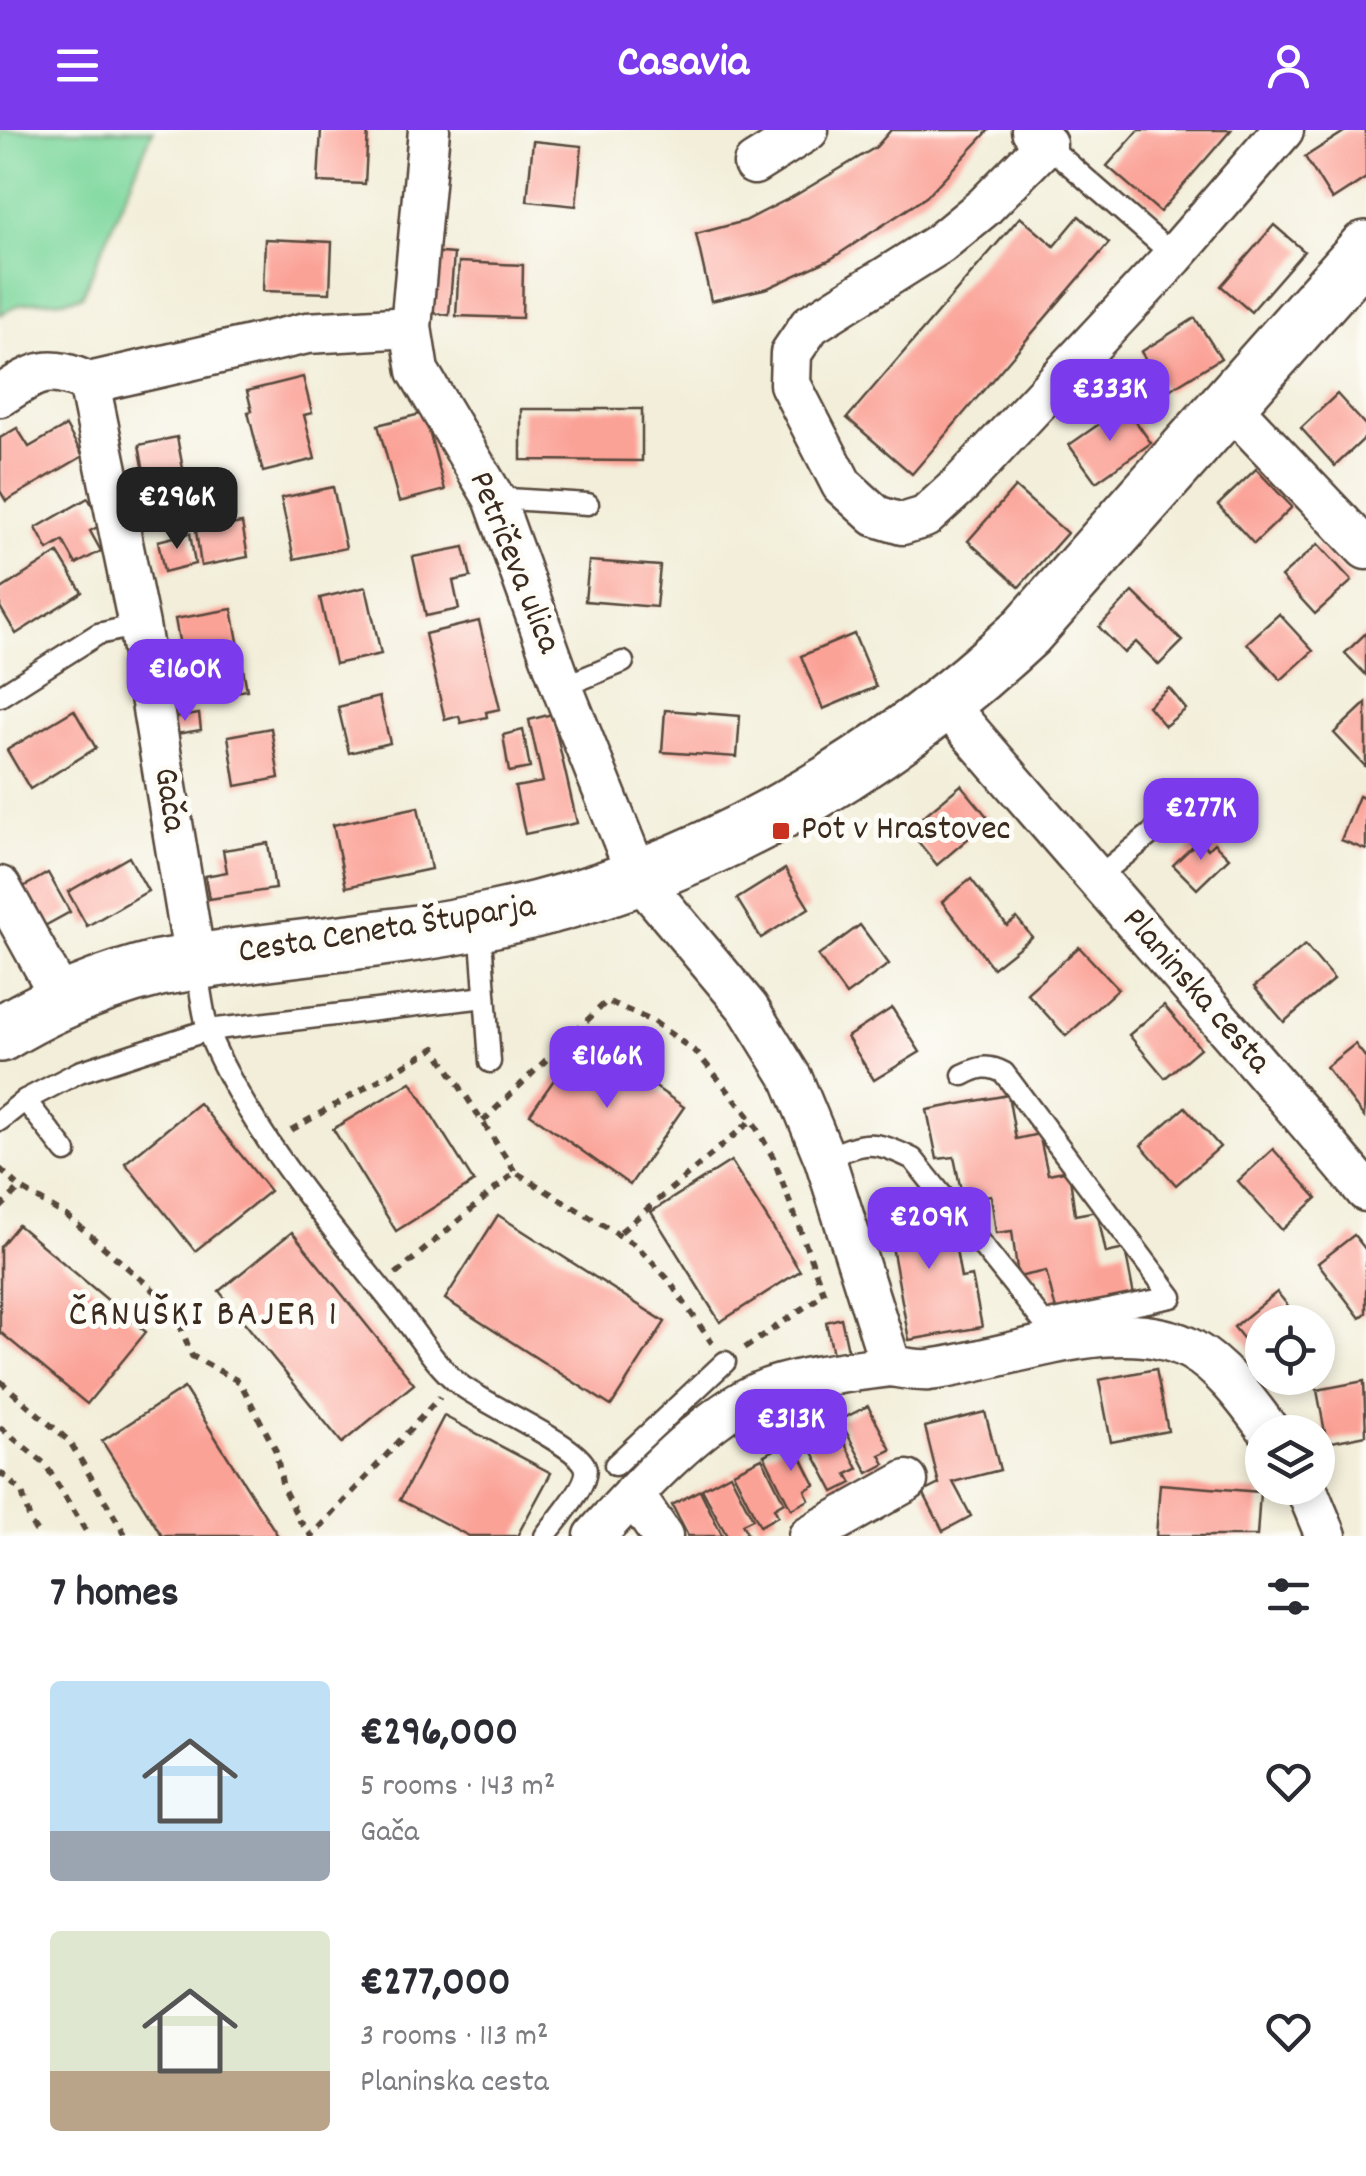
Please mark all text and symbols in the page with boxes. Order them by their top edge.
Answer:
text: Casavia [617,33,749,97]
icon: menu [50,38,105,93]
icon: person [1261,38,1316,93]
pin: €333K [1040,359,1180,444]
text: €333K [1072,368,1148,414]
street label: Petričeva ulica [454,464,572,662]
pin: €296K [107,467,247,552]
text: €296K [139,476,215,522]
pin: €160K [115,639,255,724]
text: €160K [149,648,221,694]
street label: Gača [138,764,198,836]
pin: €277K [1131,778,1271,863]
text: €277K [1165,787,1237,833]
place label: Pot v Hrastovec [801,806,1011,856]
marker: Pot v Hrastovec [770,820,792,842]
street label: Cesta Ceneta Štuparja [235,883,540,979]
street label: Planinska cesta [1108,898,1282,1087]
pin: €166K [537,1026,677,1111]
text: €166K [571,1035,643,1081]
pin: €209K [859,1187,999,1272]
text: €209K [890,1196,968,1242]
district label: ČRNUŠKI BAJER 1 [69,1289,339,1344]
map controls [1245,1305,1335,1505]
button: locate [1245,1305,1335,1395]
pin: €313K [721,1389,861,1474]
text: €313K [757,1398,825,1444]
button: layers [1245,1415,1335,1505]
text: 7 homes [50,1566,179,1626]
icon: filters [1261,1569,1316,1624]
text: €296,000 [360,1705,518,1765]
icon: home [130,1721,250,1841]
icon: heart [1261,1754,1316,1809]
text: 5 rooms · 143 m² [360,1765,555,1811]
text: Gača [360,1811,419,1857]
text: €277,000 [360,1955,511,2015]
icon: home [130,1971,250,2091]
icon: heart [1261,2004,1316,2059]
text: 3 rooms · 113 m² [360,2015,549,2061]
text: Planinska cesta [360,2061,549,2107]

